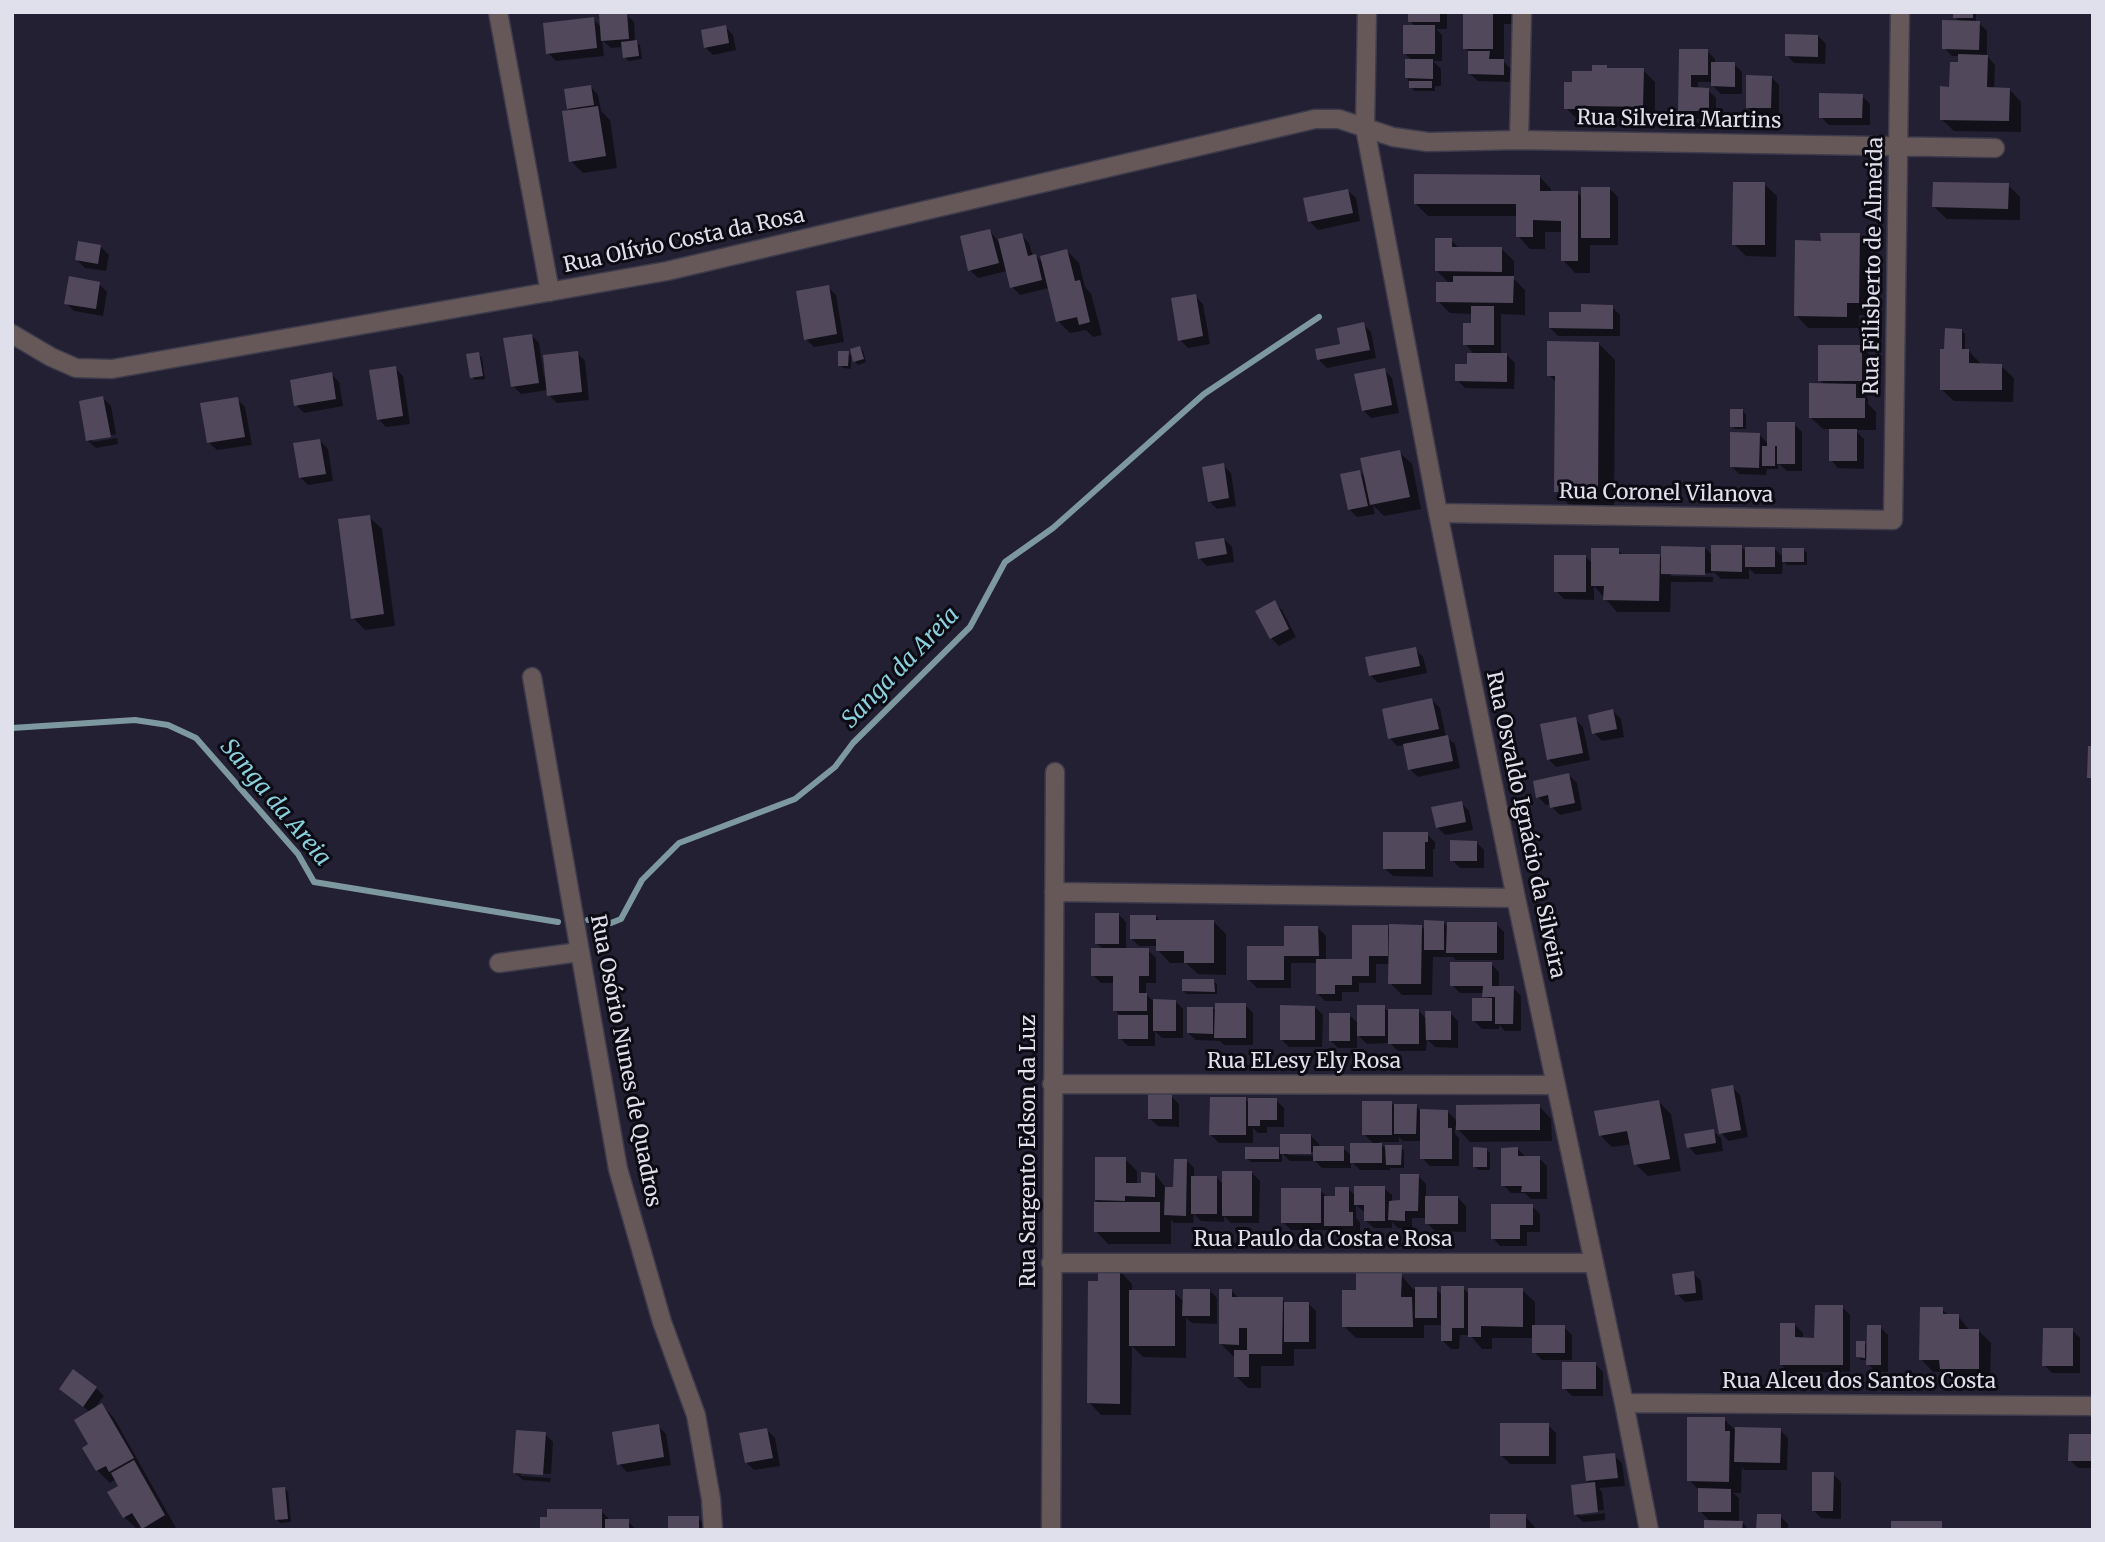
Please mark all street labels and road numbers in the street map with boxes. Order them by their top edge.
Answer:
street label: Rua Silveira Martins [1576,106,1782,134]
street label: Rua Filisberto de Almeida [1859,137,1889,395]
street label: Rua Olívio Costa da Rosa [561,203,807,279]
street label: Rua Coronel Vilanova [1559,480,1773,508]
street label: Rua Osvaldo Ignácio da Silveira [1480,669,1570,981]
street label: Rua Osório Nunes de Quadros [584,913,666,1209]
street label: Rua Sargento Edson da Luz [1016,1015,1042,1287]
street label: Rua ELesy Ely Rosa [1207,1049,1401,1075]
street label: Rua Paulo da Costa e Rosa [1194,1227,1452,1253]
street label: Rua Alceu dos Santos Costa [1722,1369,1996,1395]

